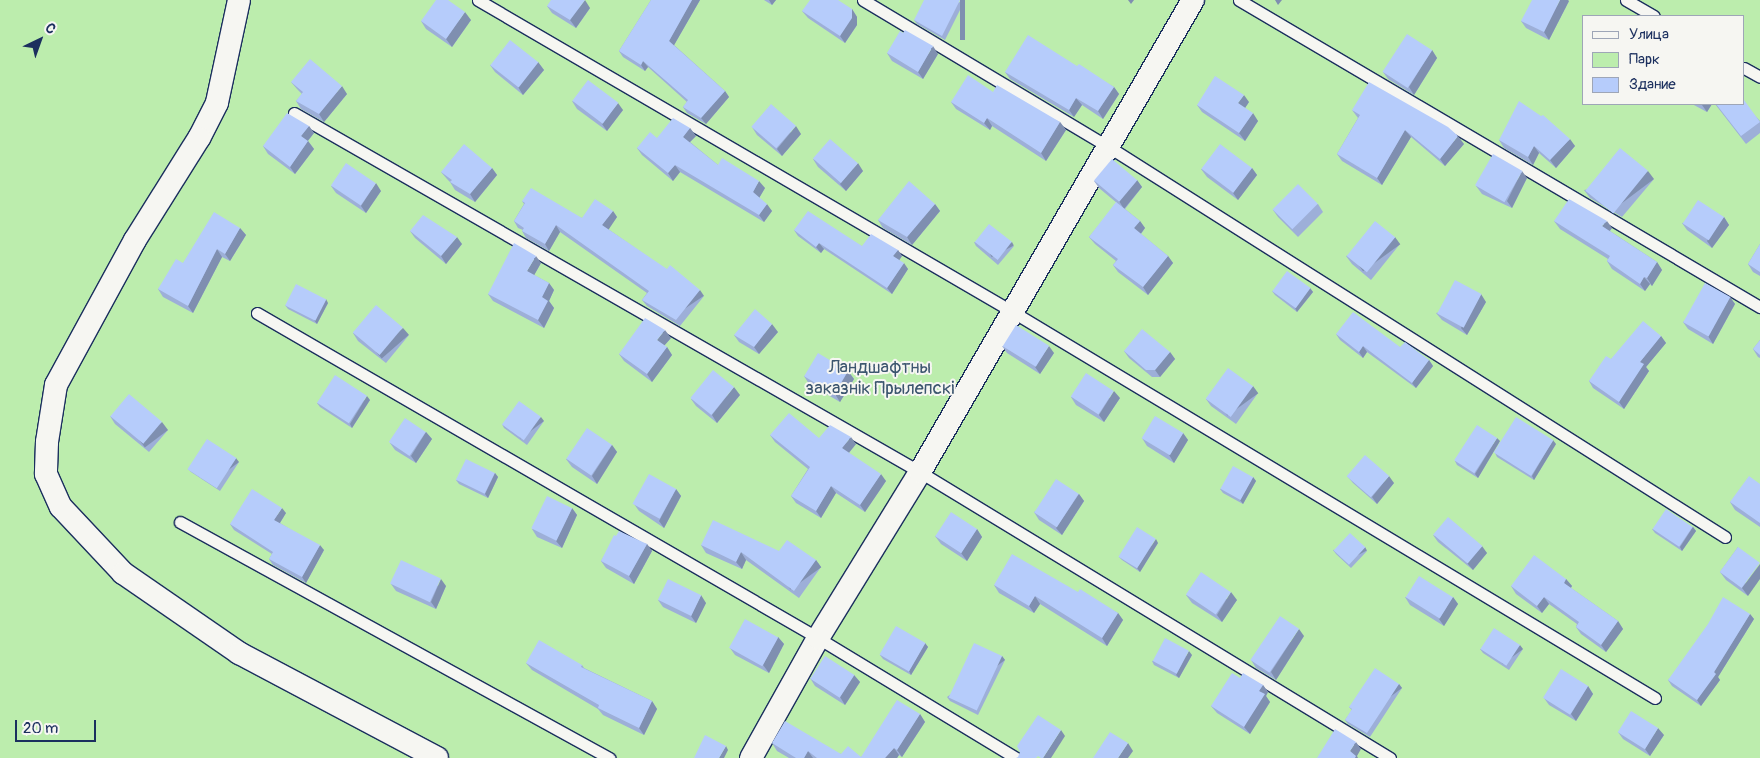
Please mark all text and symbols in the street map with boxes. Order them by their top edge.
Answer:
north arrow [15,15,65,65]
legend [1582,15,1745,105]
text: С [41,19,59,38]
text: Улица [1629,25,1669,44]
text: Парк [1629,50,1660,69]
text: Здание [1629,75,1676,94]
park label: Ландшафтны заказнік Прылепскі [806,358,954,400]
scale bar [18,710,99,742]
text: 20 m [23,719,58,738]

